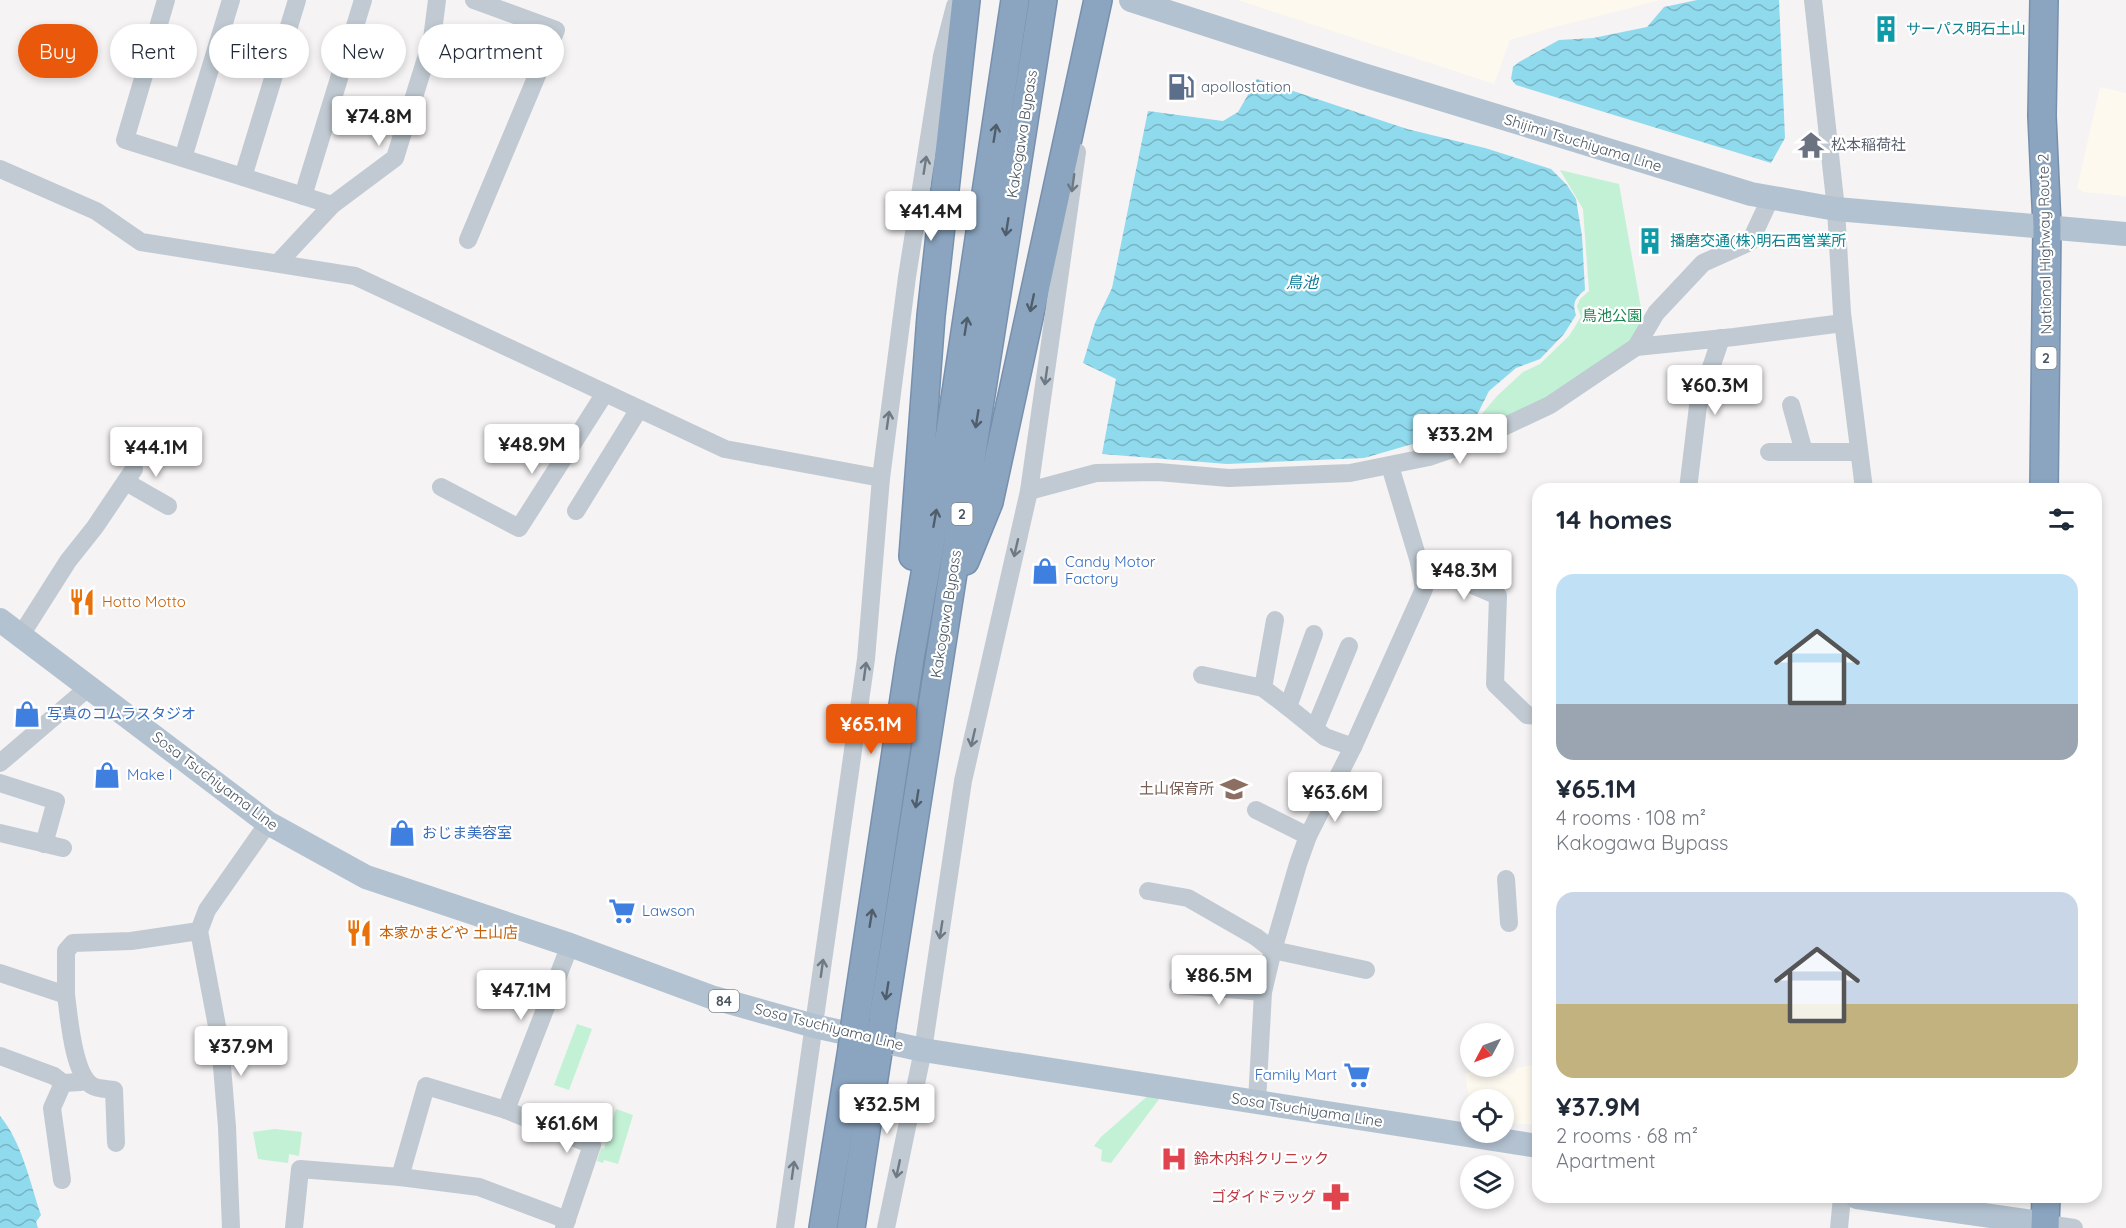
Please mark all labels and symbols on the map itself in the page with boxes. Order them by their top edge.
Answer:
building icon: サーパス明石土山 [1871,14,1901,44]
place label: サーパス明石土山 [1906,19,2026,38]
street label: Kakogawa Bypass [1002,69,1041,199]
fuel station icon: apollostation [1166,72,1196,102]
place label: apollostation [1201,77,1291,96]
pin: ¥74.8M [330,96,428,147]
street label: Shijimi Tsuchiyama Line [1502,110,1664,176]
one-way arrow [990,123,1001,143]
temple icon: 松本稲荷社 [1796,130,1826,160]
place label: 松本稲荷社 [1831,135,1906,154]
street label: National Highway Route 2 [2033,153,2056,335]
one-way arrow [920,156,931,175]
one-way arrow [1067,172,1078,192]
pin: ¥41.4M [882,191,980,242]
one-way arrow [1002,216,1013,236]
building icon: 播磨交通(株)明石西営業所 [1635,226,1665,256]
place label: 播磨交通(株)明石西営業所 [1670,231,1846,250]
water label: 鳥池 [1286,272,1320,292]
one-way arrow [1026,293,1037,313]
park label: 鳥池公園 [1582,306,1642,325]
one-way arrow [960,316,971,336]
road number: 2 [2036,347,2056,369]
one-way arrow [1040,365,1051,385]
pin: ¥60.3M [1666,365,1764,416]
one-way arrow [971,409,982,429]
one-way arrow [883,411,894,431]
pin: ¥33.2M [1411,414,1509,465]
pin: ¥48.9M [483,424,581,475]
pin: ¥44.1M [107,427,205,478]
road number: 2 [952,503,972,525]
one-way arrow [929,509,940,528]
one-way arrow [1010,538,1022,557]
street label: Kakogawa Bypass [926,549,965,679]
pin: ¥48.3M [1415,550,1513,601]
place label: Candy Motor Factory [1065,552,1156,588]
shop icon: Candy Motor Factory [1030,556,1060,586]
restaurant icon: Hotto Motto [67,587,97,617]
place label: Hotto Motto [102,592,186,611]
one-way arrow [859,662,870,681]
shop icon: 写真のコムラスタジオ [12,699,42,729]
place label: 写真のコムラスタジオ [47,704,196,723]
pin: ¥65.1M [822,704,920,755]
street label: Sosa Tsuchiyama Line [148,727,282,834]
one-way arrow [966,728,978,747]
shop icon: Make I [92,760,122,790]
place label: Make I [127,765,173,784]
pin: ¥63.6M [1286,772,1384,823]
school or university icon: 土山保育所 [1219,774,1249,804]
place label: 土山保育所 [1139,779,1214,798]
one-way arrow [912,788,923,808]
shop icon: おじま美容室 [387,818,417,848]
place label: おじま美容室 [422,823,512,842]
supermarket icon: Lawson [607,896,637,926]
place label: Lawson [642,901,695,920]
one-way arrow [865,909,876,928]
restaurant icon: 本家かまどや 土山店 [344,918,374,948]
one-way arrow [936,919,947,939]
place label: 本家かまどや 土山店 [379,923,518,942]
pin: ¥86.5M [1170,955,1268,1006]
one-way arrow [817,959,828,978]
pin: ¥47.1M [472,970,570,1021]
one-way arrow [882,981,893,1001]
road number: 84 [709,990,739,1012]
street label: Sosa Tsuchiyama Line [753,999,906,1054]
north arrow [1460,1023,1514,1077]
pin: ¥37.9M [192,1026,290,1077]
supermarket icon: Family Mart [1342,1060,1372,1090]
place label: Family Mart [1255,1065,1337,1084]
pin: ¥32.5M [838,1084,936,1135]
street label: Sosa Tsuchiyama Line [1230,1088,1384,1131]
pin: ¥61.6M [518,1103,616,1154]
hospital icon: 鈴木内科クリニック [1159,1144,1189,1174]
place label: 鈴木内科クリニック [1194,1149,1329,1168]
one-way arrow [892,1159,904,1178]
one-way arrow [788,1161,799,1180]
pharmacy icon: ゴダイドラッグ [1321,1182,1351,1212]
place label: ゴダイドラッグ [1211,1187,1316,1206]

